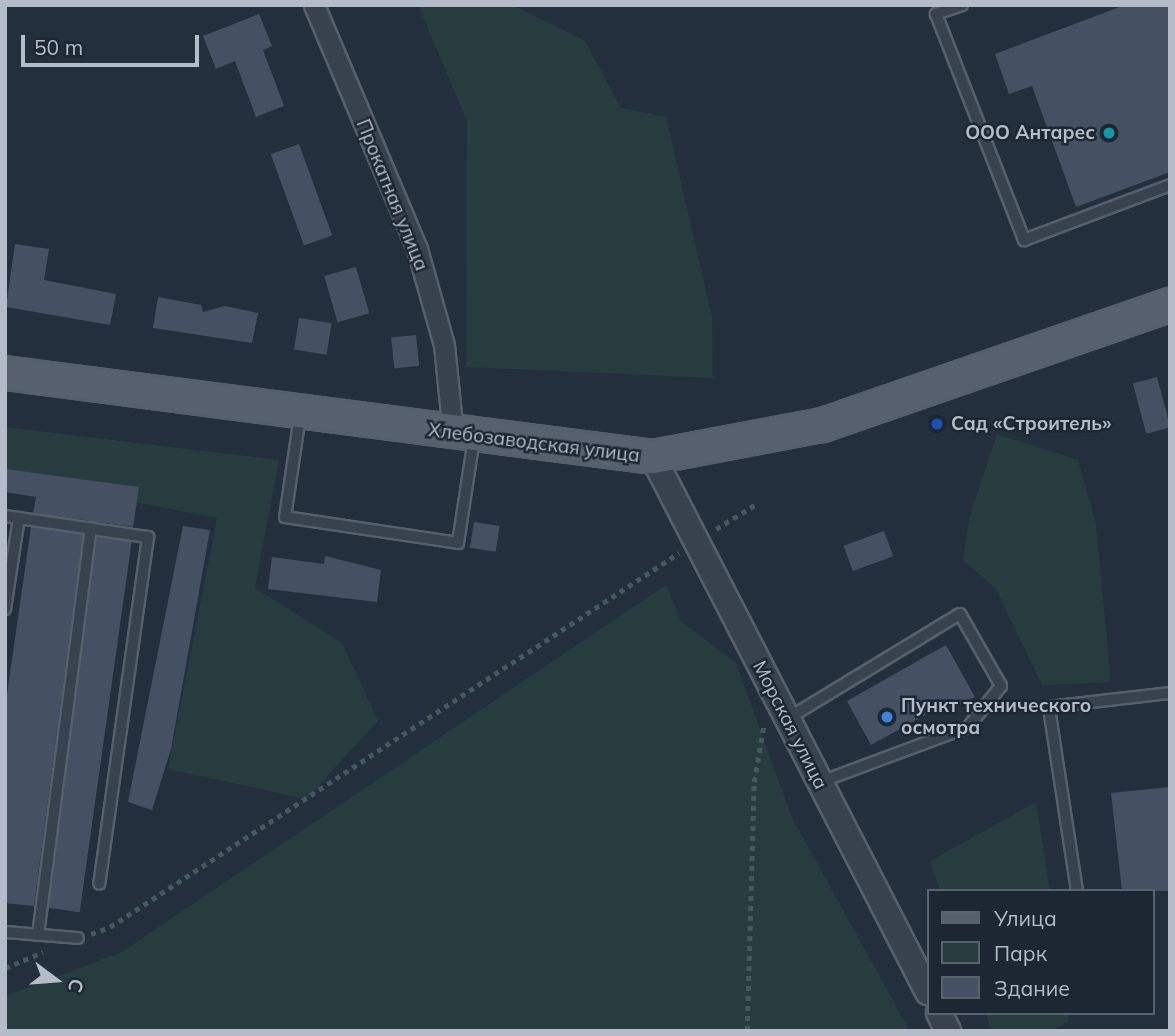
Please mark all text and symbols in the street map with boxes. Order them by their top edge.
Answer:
scale bar [24,21,203,65]
text: 50 m [34,34,83,60]
street label: Прокатная улица [351,116,433,274]
place label: ООО Антарес [965,122,1095,144]
marker: ООО Антарес [1101,125,1117,141]
place label: Сад «Строитель» [951,413,1112,435]
marker: Сад «Строитель» [929,416,945,432]
street label: Хлебозаводская улица [427,419,641,467]
street label: Морская улица [748,657,832,793]
place label: Пункт технического осмотра [901,695,1091,739]
marker: Пункт технического осмотра [879,709,895,725]
legend [926,889,1154,1015]
text: Улица [994,905,1057,931]
text: Парк [994,940,1047,966]
north arrow [21,945,91,1015]
text: Здание [994,975,1070,1001]
text: С [63,976,90,995]

